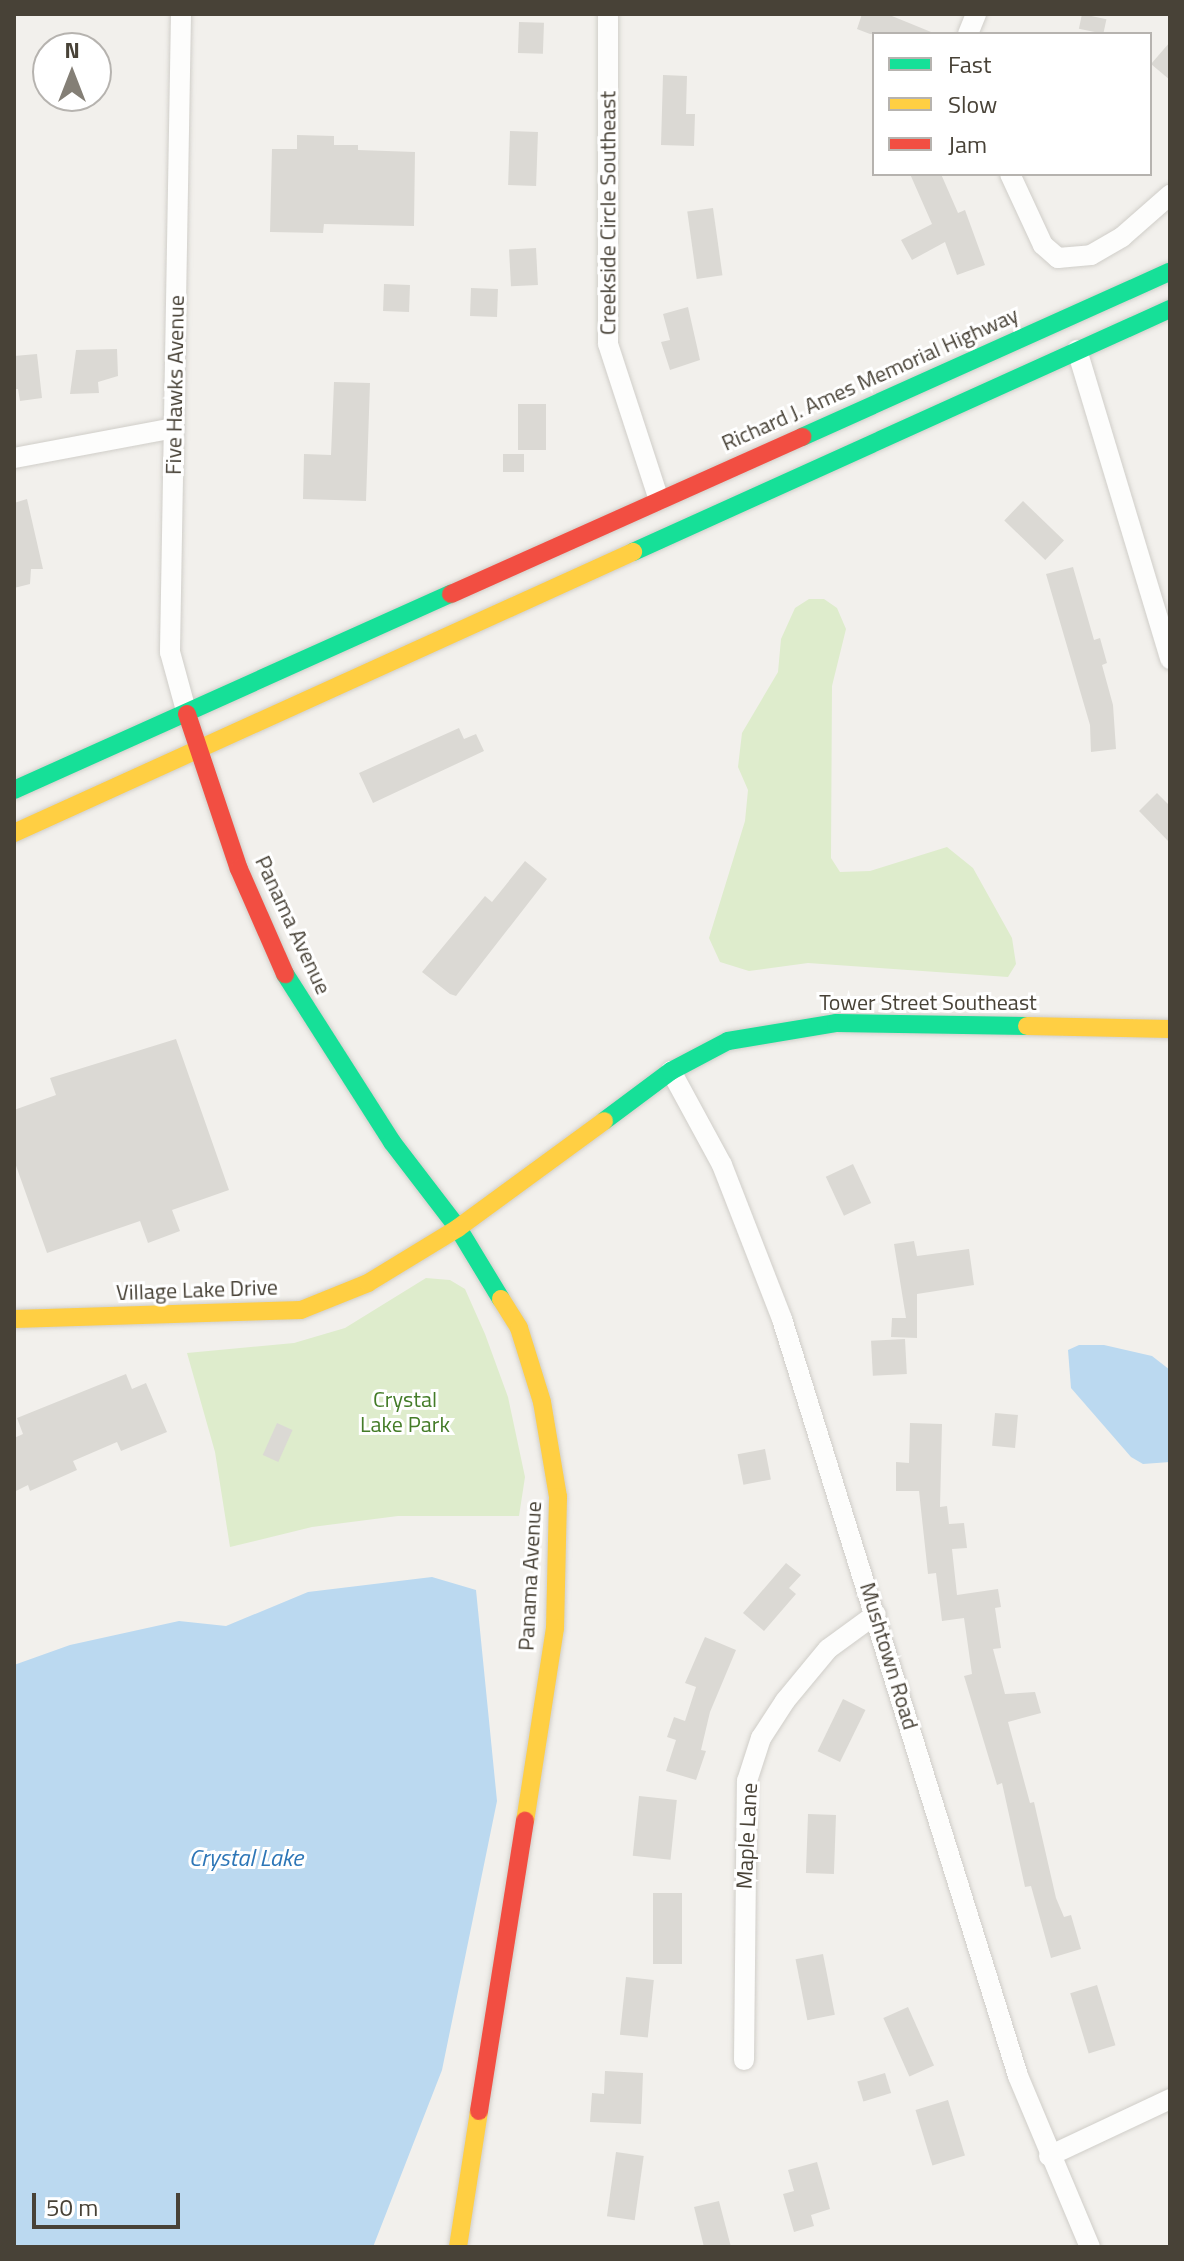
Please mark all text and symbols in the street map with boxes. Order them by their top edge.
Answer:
north arrow [32,32,112,112]
legend [872,32,1152,176]
text: N [64,33,80,67]
text: Fast [948,46,991,82]
text: Slow [948,86,997,122]
street label: Creekside Circle Southeast [595,91,621,335]
text: Jam [948,126,987,162]
street label: Five Hawks Avenue [160,295,190,475]
street label: Richard J. Ames Memorial Highway [718,301,1022,457]
street label: Panama Avenue [249,852,337,998]
street label: Tower Street Southeast [819,990,1037,1016]
street label: Village Lake Drive [116,1274,278,1306]
park label: Crystal Lake Park [360,1386,450,1438]
street label: Panama Avenue [513,1500,547,1652]
street label: Mushtown Road [854,1579,924,1733]
street label: Maple Lane [731,1782,763,1890]
water label: Crystal Lake [189,1844,303,1872]
scale bar [36,2177,184,2227]
text: 50 m [46,2189,98,2225]

